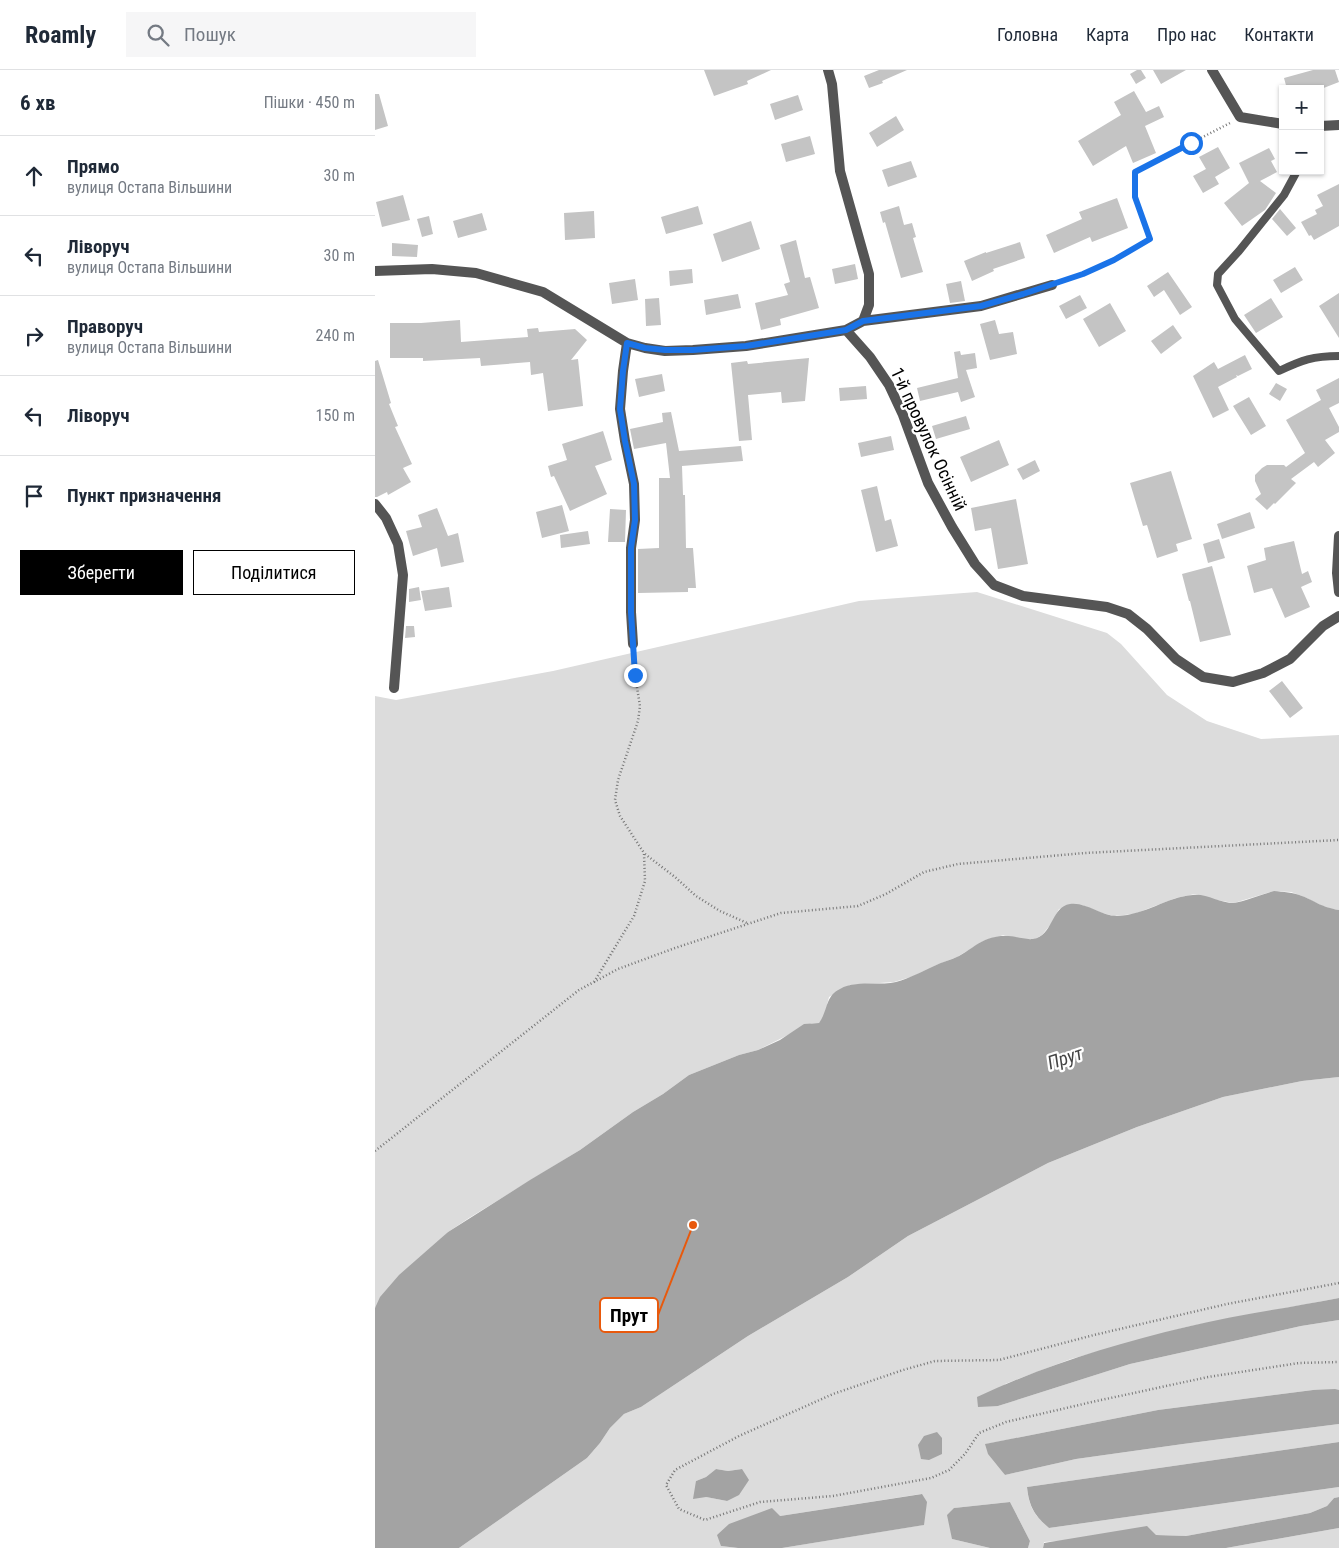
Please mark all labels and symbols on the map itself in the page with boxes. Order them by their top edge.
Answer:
route start [1180,132,1203,155]
street label: 1-й провулок Осінній [887,364,971,514]
route end [624,664,647,687]
water label: Прут [1044,1041,1087,1074]
callout: Прут [600,1298,658,1332]
text: Прут [610,1304,648,1327]

